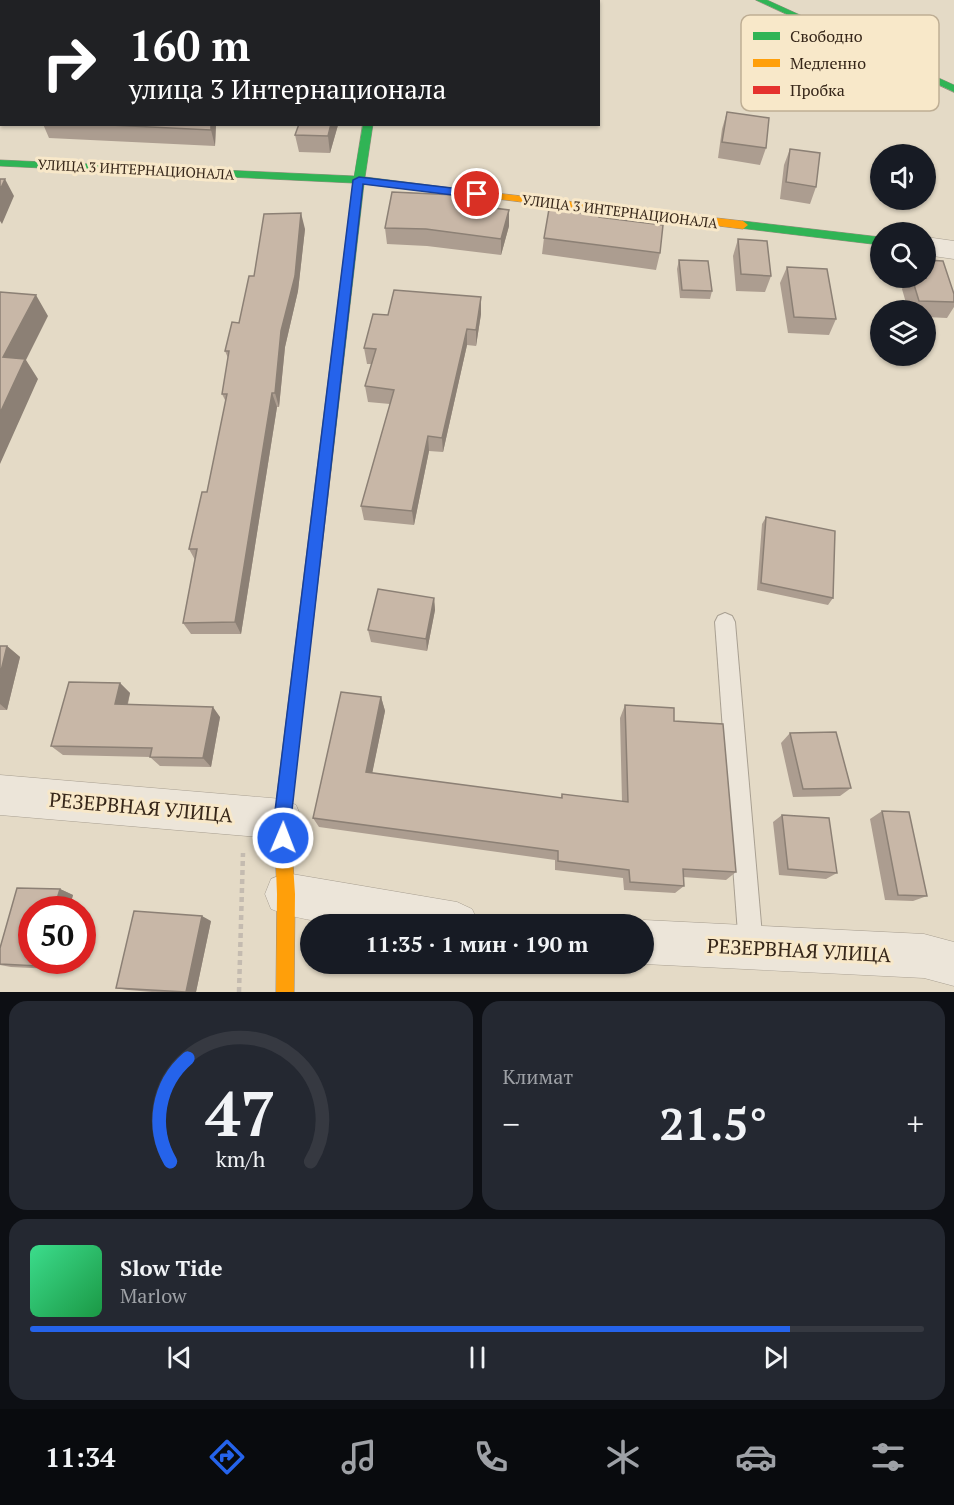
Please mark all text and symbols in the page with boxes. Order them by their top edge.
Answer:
legend [741,15,939,111]
text: 160 m [129,17,250,73]
icon: right [30,24,108,102]
text: Свободно [790,25,863,47]
text: Медленно [790,52,866,74]
text: улица 3 Интернационала [129,71,446,107]
text: Пробка [790,79,845,101]
map controls [870,144,936,366]
button: sound [870,144,936,210]
street label: УЛИЦА 3 ИНТЕРНАЦИОНАЛА [37,154,235,184]
pin [451,168,502,219]
icon: arrive [460,177,493,210]
street label: УЛИЦА 3 ИНТЕРНАЦИОНАЛА [521,190,719,232]
button: search [870,222,936,288]
button: layers [870,300,936,366]
street label: РЕЗЕРВНАЯ УЛИЦА [48,786,234,829]
position arrow [251,806,315,870]
speed limit sign: 50 [18,896,96,974]
text: 11:35 · 1 мин · 190 m [366,929,588,958]
street label: РЕЗЕРВНАЯ УЛИЦА [706,932,892,968]
text: Климат [503,1063,573,1090]
text: 47 [205,1071,276,1154]
text: 21.5° [659,1093,767,1153]
text: − [503,1102,520,1145]
text: + [906,1102,924,1145]
text: km/h [216,1146,266,1174]
text: Slow Tide [120,1253,223,1282]
text: Marlow [120,1282,187,1309]
icon: previous [163,1341,196,1374]
icon: pause [461,1341,494,1374]
icon: next [759,1341,792,1374]
icon: directions [206,1436,248,1478]
icon: music [338,1436,380,1478]
icon: phone [470,1436,512,1478]
icon: climate [602,1436,644,1478]
icon: car [735,1436,777,1478]
icon: filters [867,1436,909,1478]
text: 11:34 [45,1439,115,1475]

